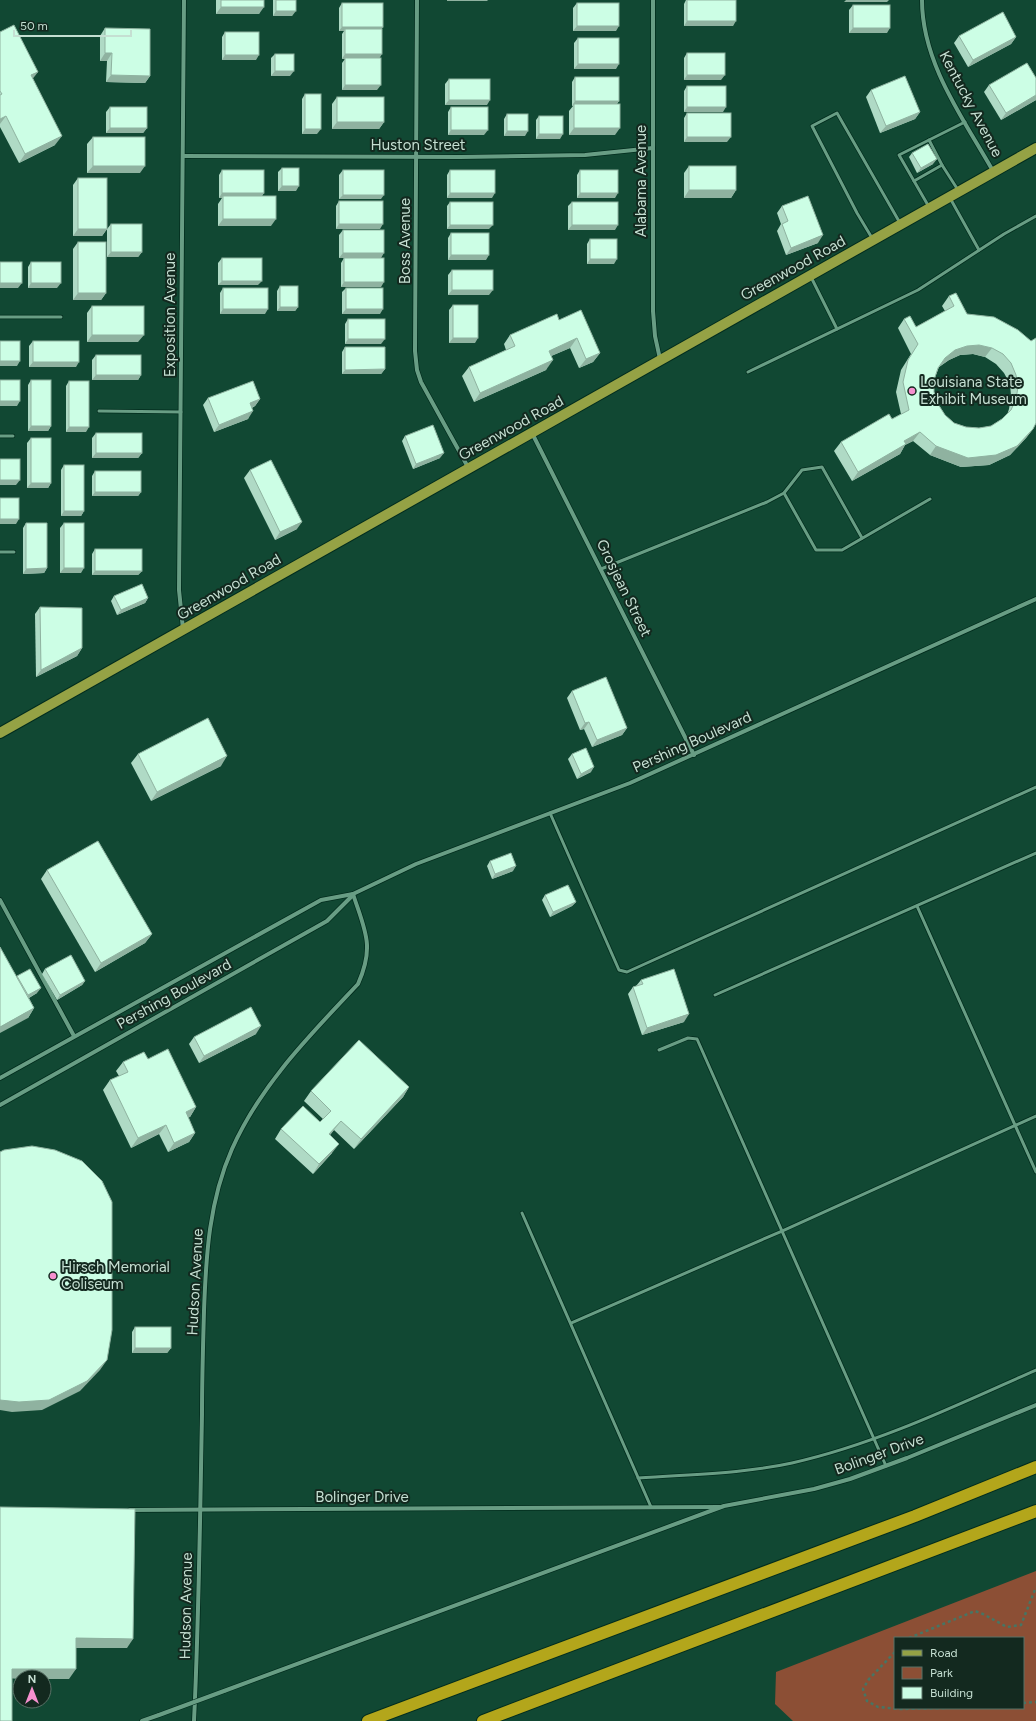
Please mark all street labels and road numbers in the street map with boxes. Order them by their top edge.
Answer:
street label: Kentucky Avenue [936,48,1006,160]
street label: Alabama Avenue [632,125,650,237]
street label: Huston Street [370,136,466,154]
street label: Boss Avenue [396,198,414,284]
street label: Greenwood Road [737,232,849,304]
street label: Exposition Avenue [161,253,179,377]
street label: Greenwood Road [455,392,567,464]
street label: Grosjean Street [593,536,655,640]
street label: Greenwood Road [174,550,284,624]
street label: Pershing Boulevard [630,708,754,776]
street label: Pershing Boulevard [114,955,234,1033]
street label: Hudson Avenue [183,1228,207,1336]
street label: Bolinger Drive [832,1430,926,1478]
street label: Bolinger Drive [315,1488,409,1506]
street label: Hudson Avenue [176,1552,196,1660]

